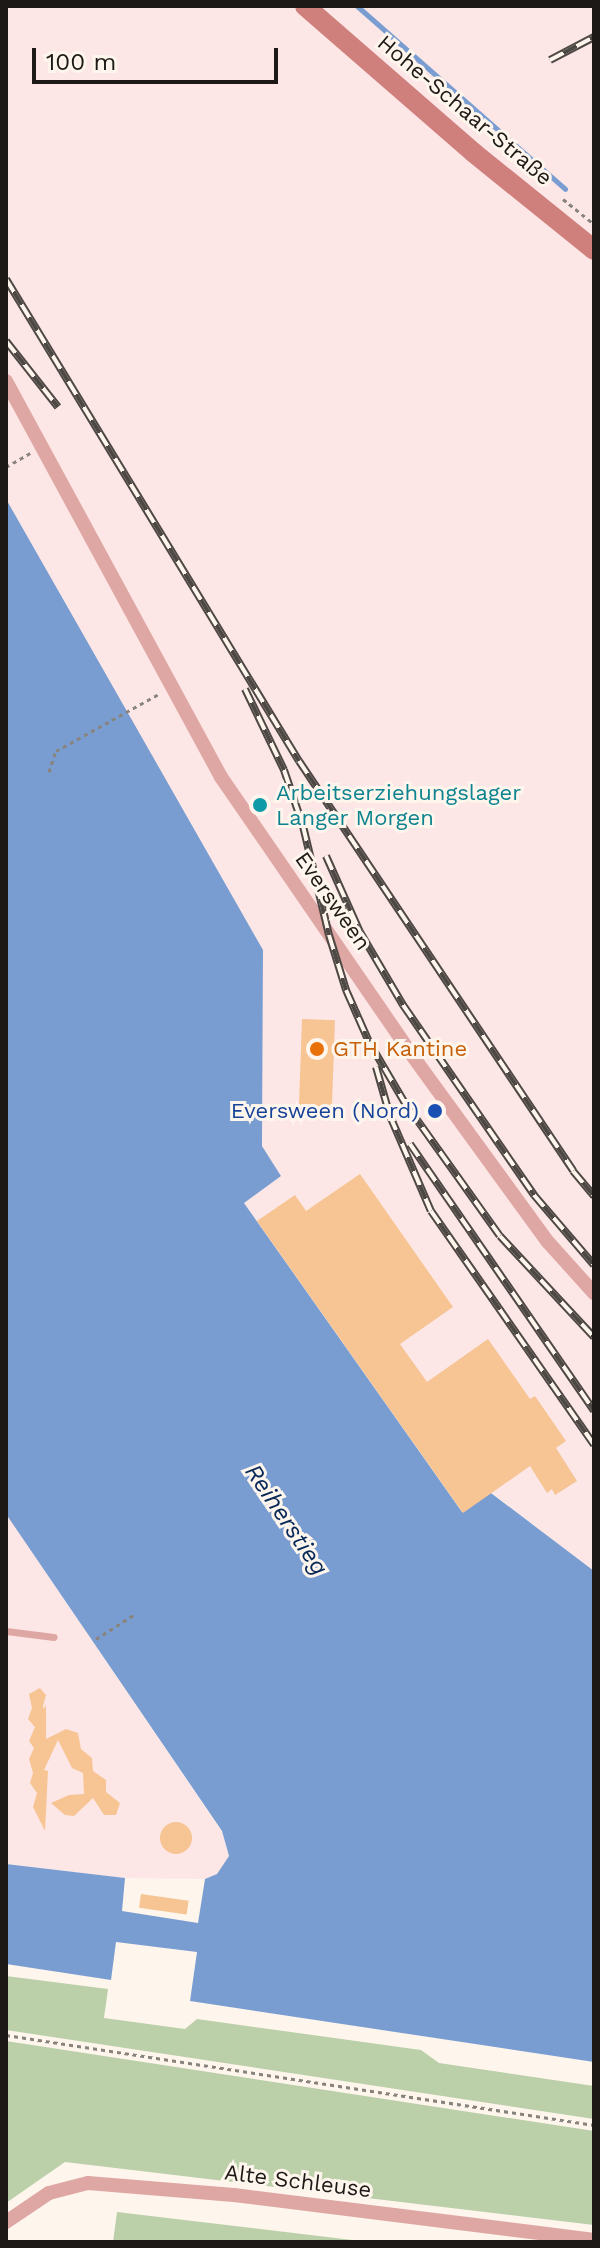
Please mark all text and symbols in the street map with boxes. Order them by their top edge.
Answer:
street label: Hohe-Schaar-Straße [372,29,558,191]
scale bar [36,32,282,82]
text: 100 m [46,48,116,76]
place label: Arbeitserziehungslager Langer Morgen [276,779,521,830]
marker: Arbeitserziehungslager Langer Morgen [251,796,269,814]
street label: Eversween [290,847,376,955]
place label: GTH Kantine [333,1036,467,1062]
marker: GTH Kantine [308,1040,326,1058]
place label: Eversween (Nord) [231,1098,419,1124]
marker: Eversween (Nord) [426,1102,444,1120]
water label: Reiherstieg [238,1459,334,1581]
street label: Alte Schleuse [223,2159,373,2203]

